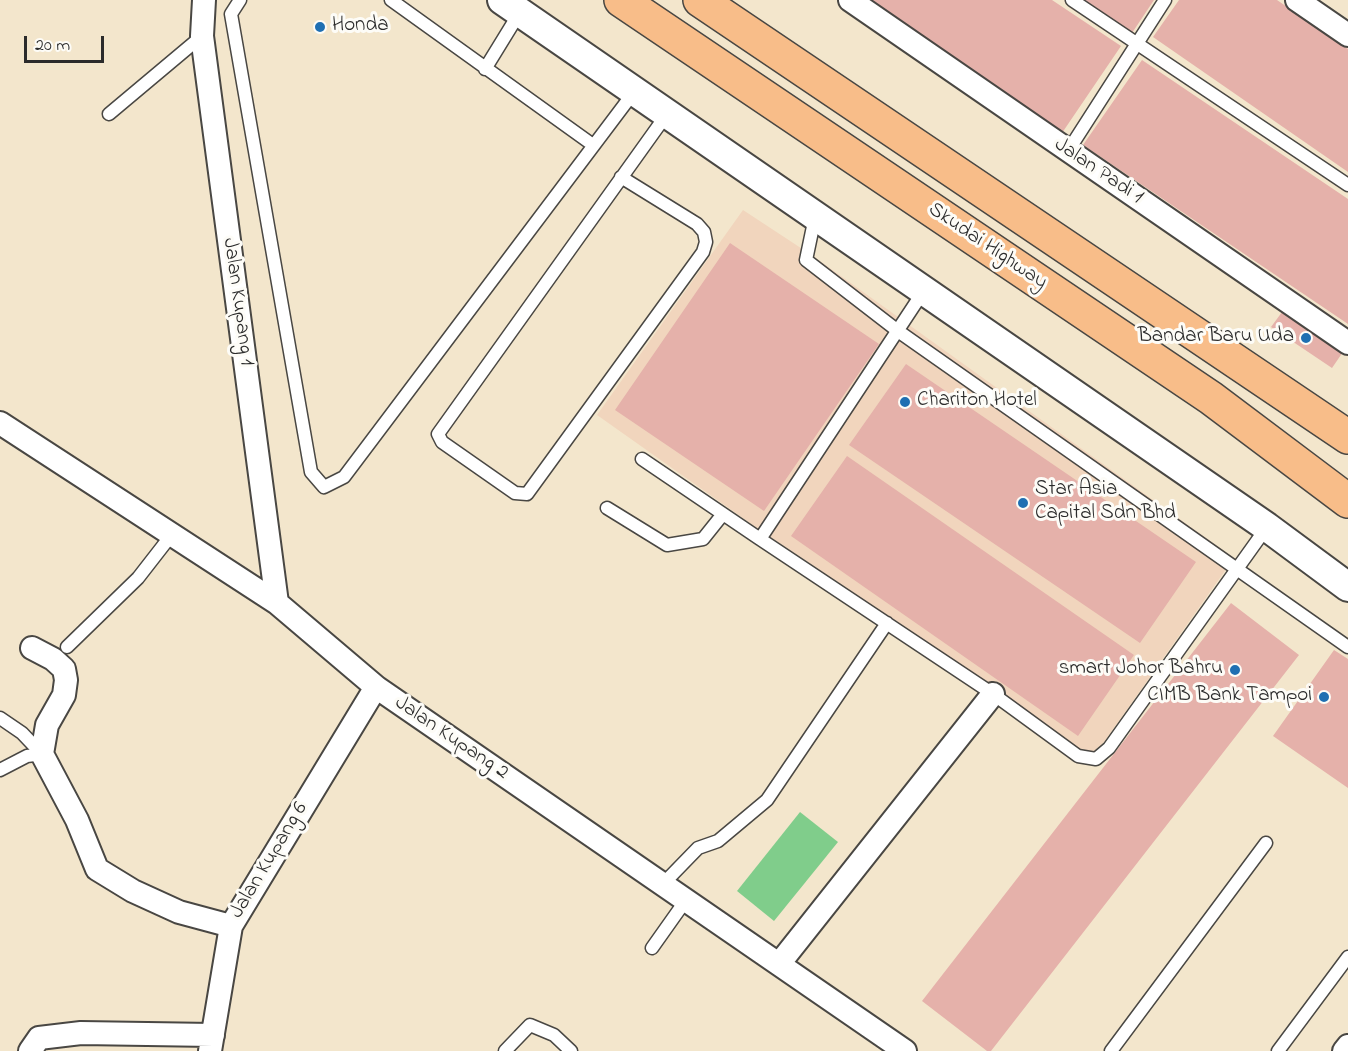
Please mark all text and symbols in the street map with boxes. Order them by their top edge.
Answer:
place label: Honda [332,14,389,40]
marker: Honda [313,20,327,34]
scale bar [27,24,106,62]
text: 20 m [35,33,70,59]
street label: Jalan Padi 1 [1049,133,1147,211]
street label: Skudai Highway [923,198,1051,296]
street label: Jalan Kupang 1 [216,237,258,367]
place label: Bandar Baru Uda [1138,325,1294,351]
marker: Bandar Baru Uda [1299,331,1313,345]
place label: Chariton Hotel [917,389,1037,415]
marker: Chariton Hotel [898,395,912,409]
place label: Star Asia Capital Sdn Bhd [1035,478,1176,528]
marker: Star Asia Capital Sdn Bhd [1016,496,1030,510]
place label: smart Johor Bahru [1059,657,1223,683]
marker: smart Johor Bahru [1228,663,1242,677]
place label: CIMB Bank Tampoi [1147,684,1312,710]
marker: CIMB Bank Tampoi [1317,690,1331,704]
street label: Jalan Kupang 2 [389,692,513,786]
street label: Jalan Kupang 6 [225,798,315,924]

